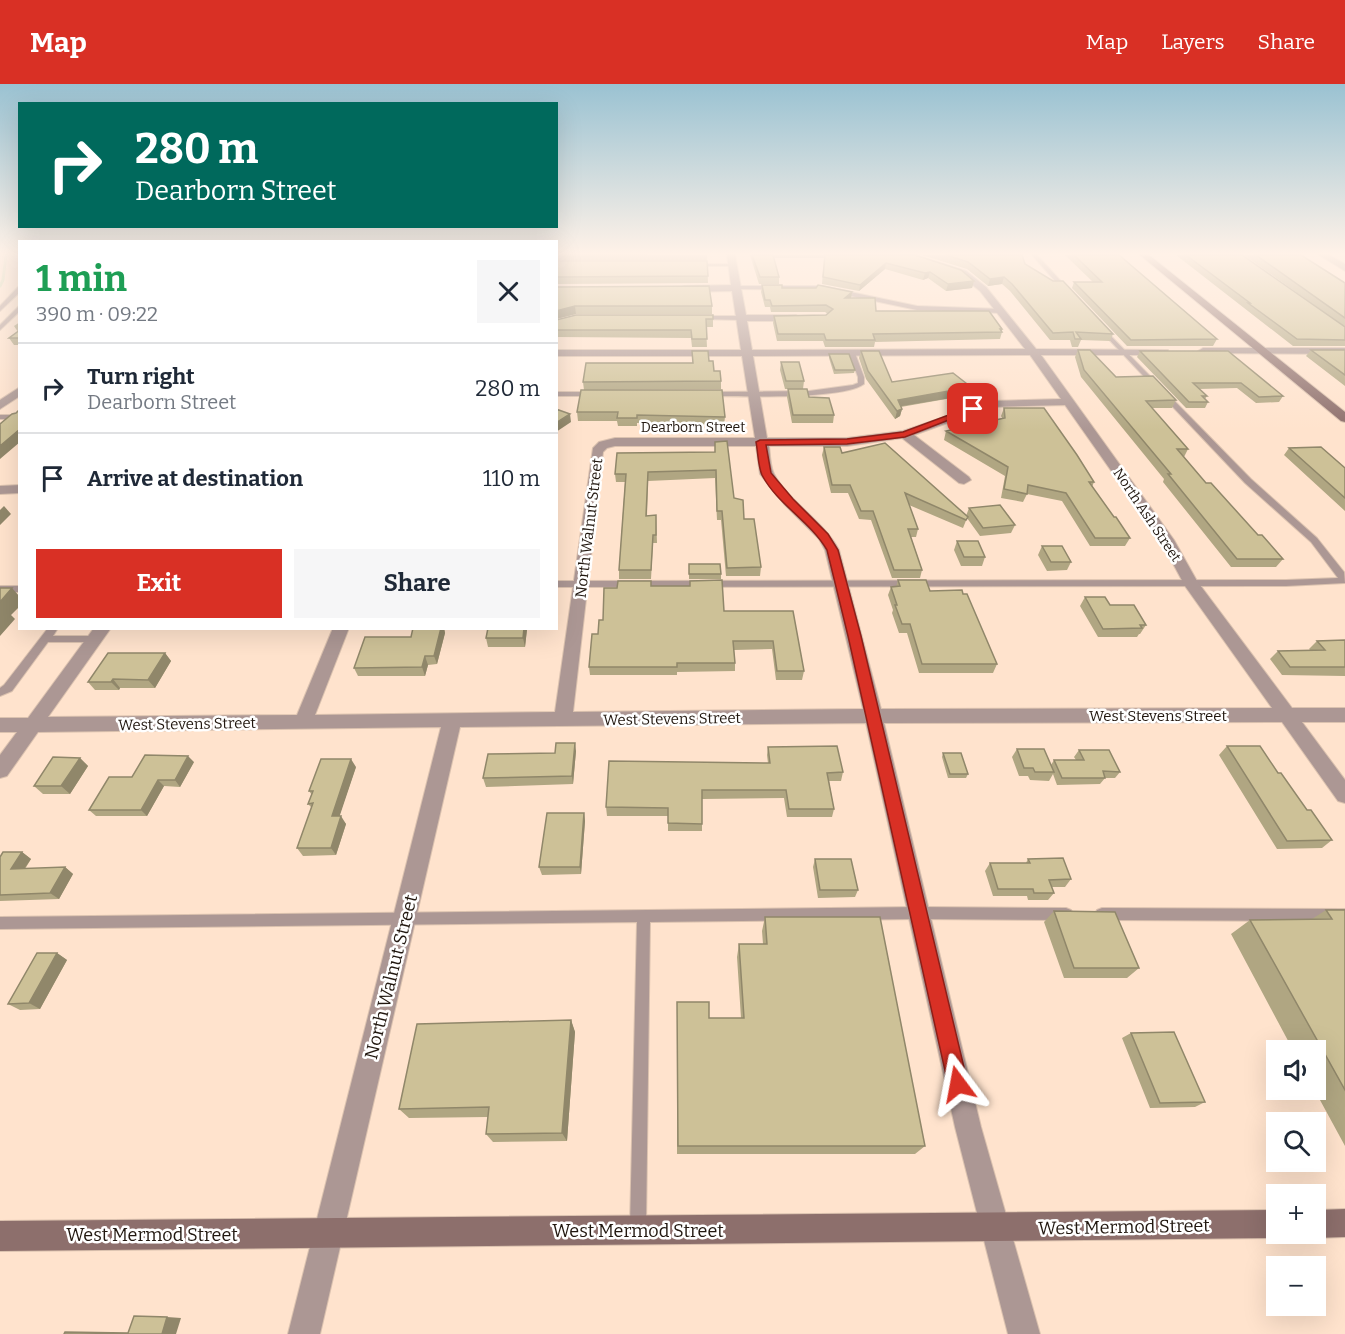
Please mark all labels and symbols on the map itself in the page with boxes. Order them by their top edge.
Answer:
pin [947,383,998,434]
street label: Dearborn Street [641,419,745,436]
street label: North Walnut Street [571,457,607,599]
street label: North Ash Street [1109,465,1185,565]
street label: West Stevens Street [1089,707,1227,725]
street label: West Stevens Street [603,709,742,729]
street label: West Stevens Street [118,714,257,734]
street label: North Walnut Street [360,892,422,1062]
position arrow [926,1052,990,1116]
street label: West Mermod Street [1038,1214,1210,1239]
street label: West Mermod Street [552,1220,724,1242]
street label: West Mermod Street [66,1224,238,1246]

